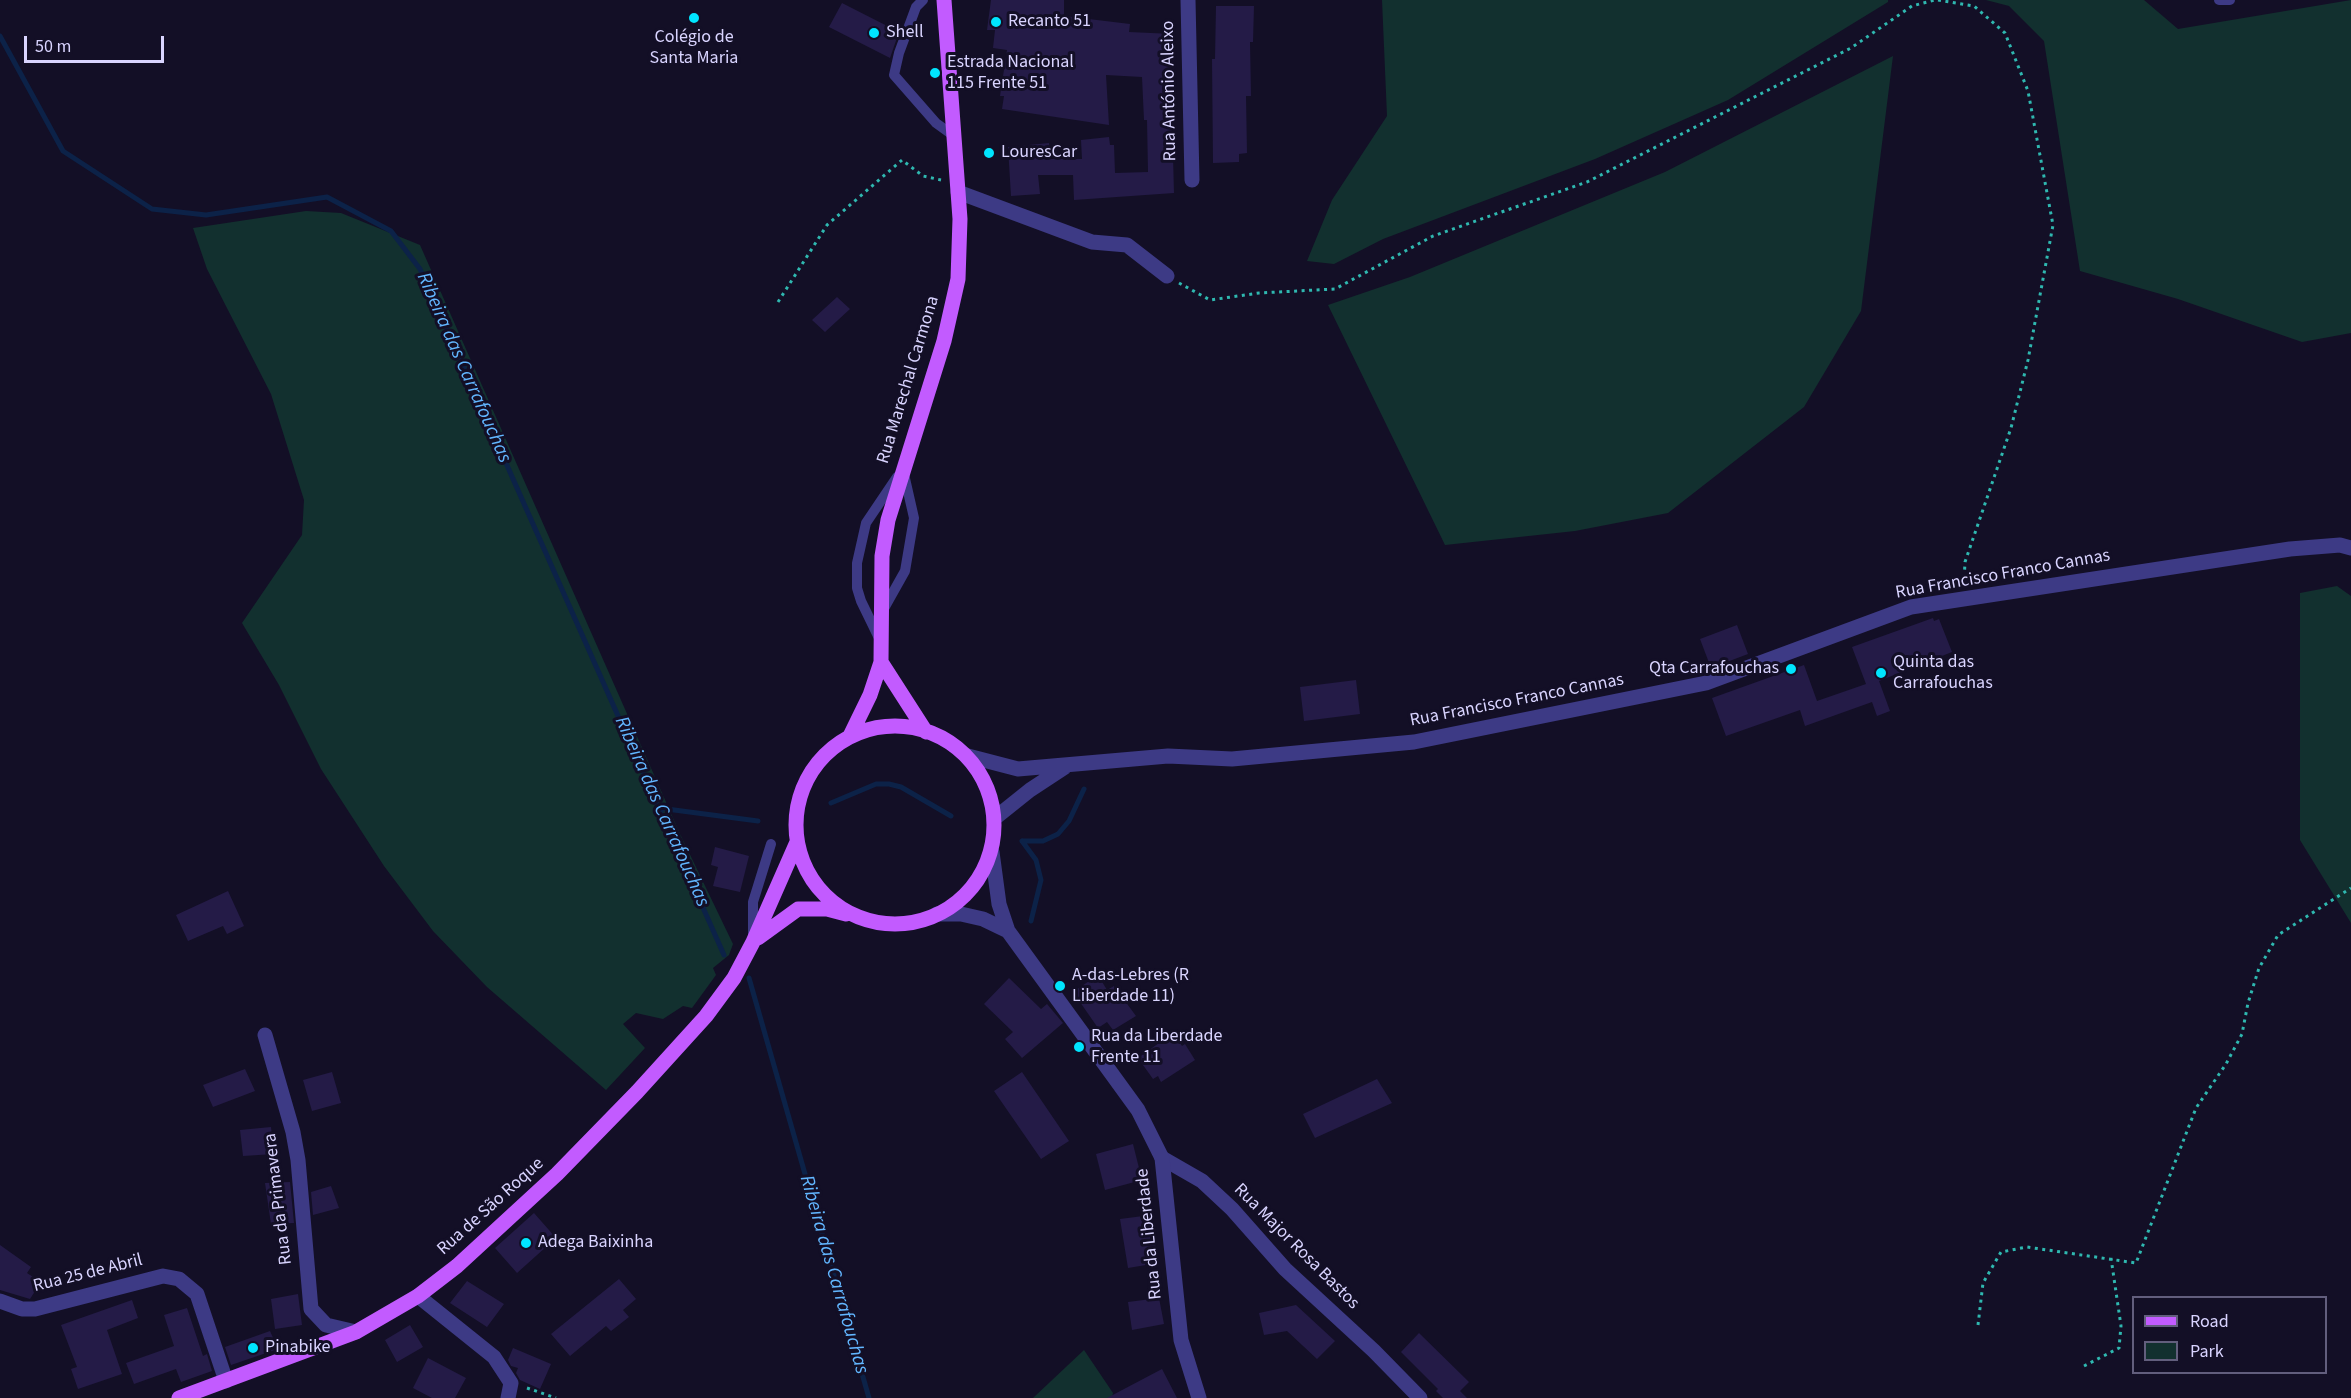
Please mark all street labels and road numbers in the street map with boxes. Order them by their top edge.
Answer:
street label: Rua António Aleixo [1158,20,1182,162]
street label: Rua Marechal Carmona [873,293,945,467]
street label: Rua Francisco Franco Cannas [1894,545,2112,605]
street label: Rua Francisco Franco Cannas [1408,670,1626,732]
street label: Rua da Primavera [260,1132,298,1266]
street label: Rua de São Roque [433,1154,549,1260]
street label: Rua da Liberdade [1132,1167,1168,1301]
street label: Rua Major Rosa Bastos [1229,1180,1363,1314]
street label: Rua 25 de Abril [31,1250,145,1298]

